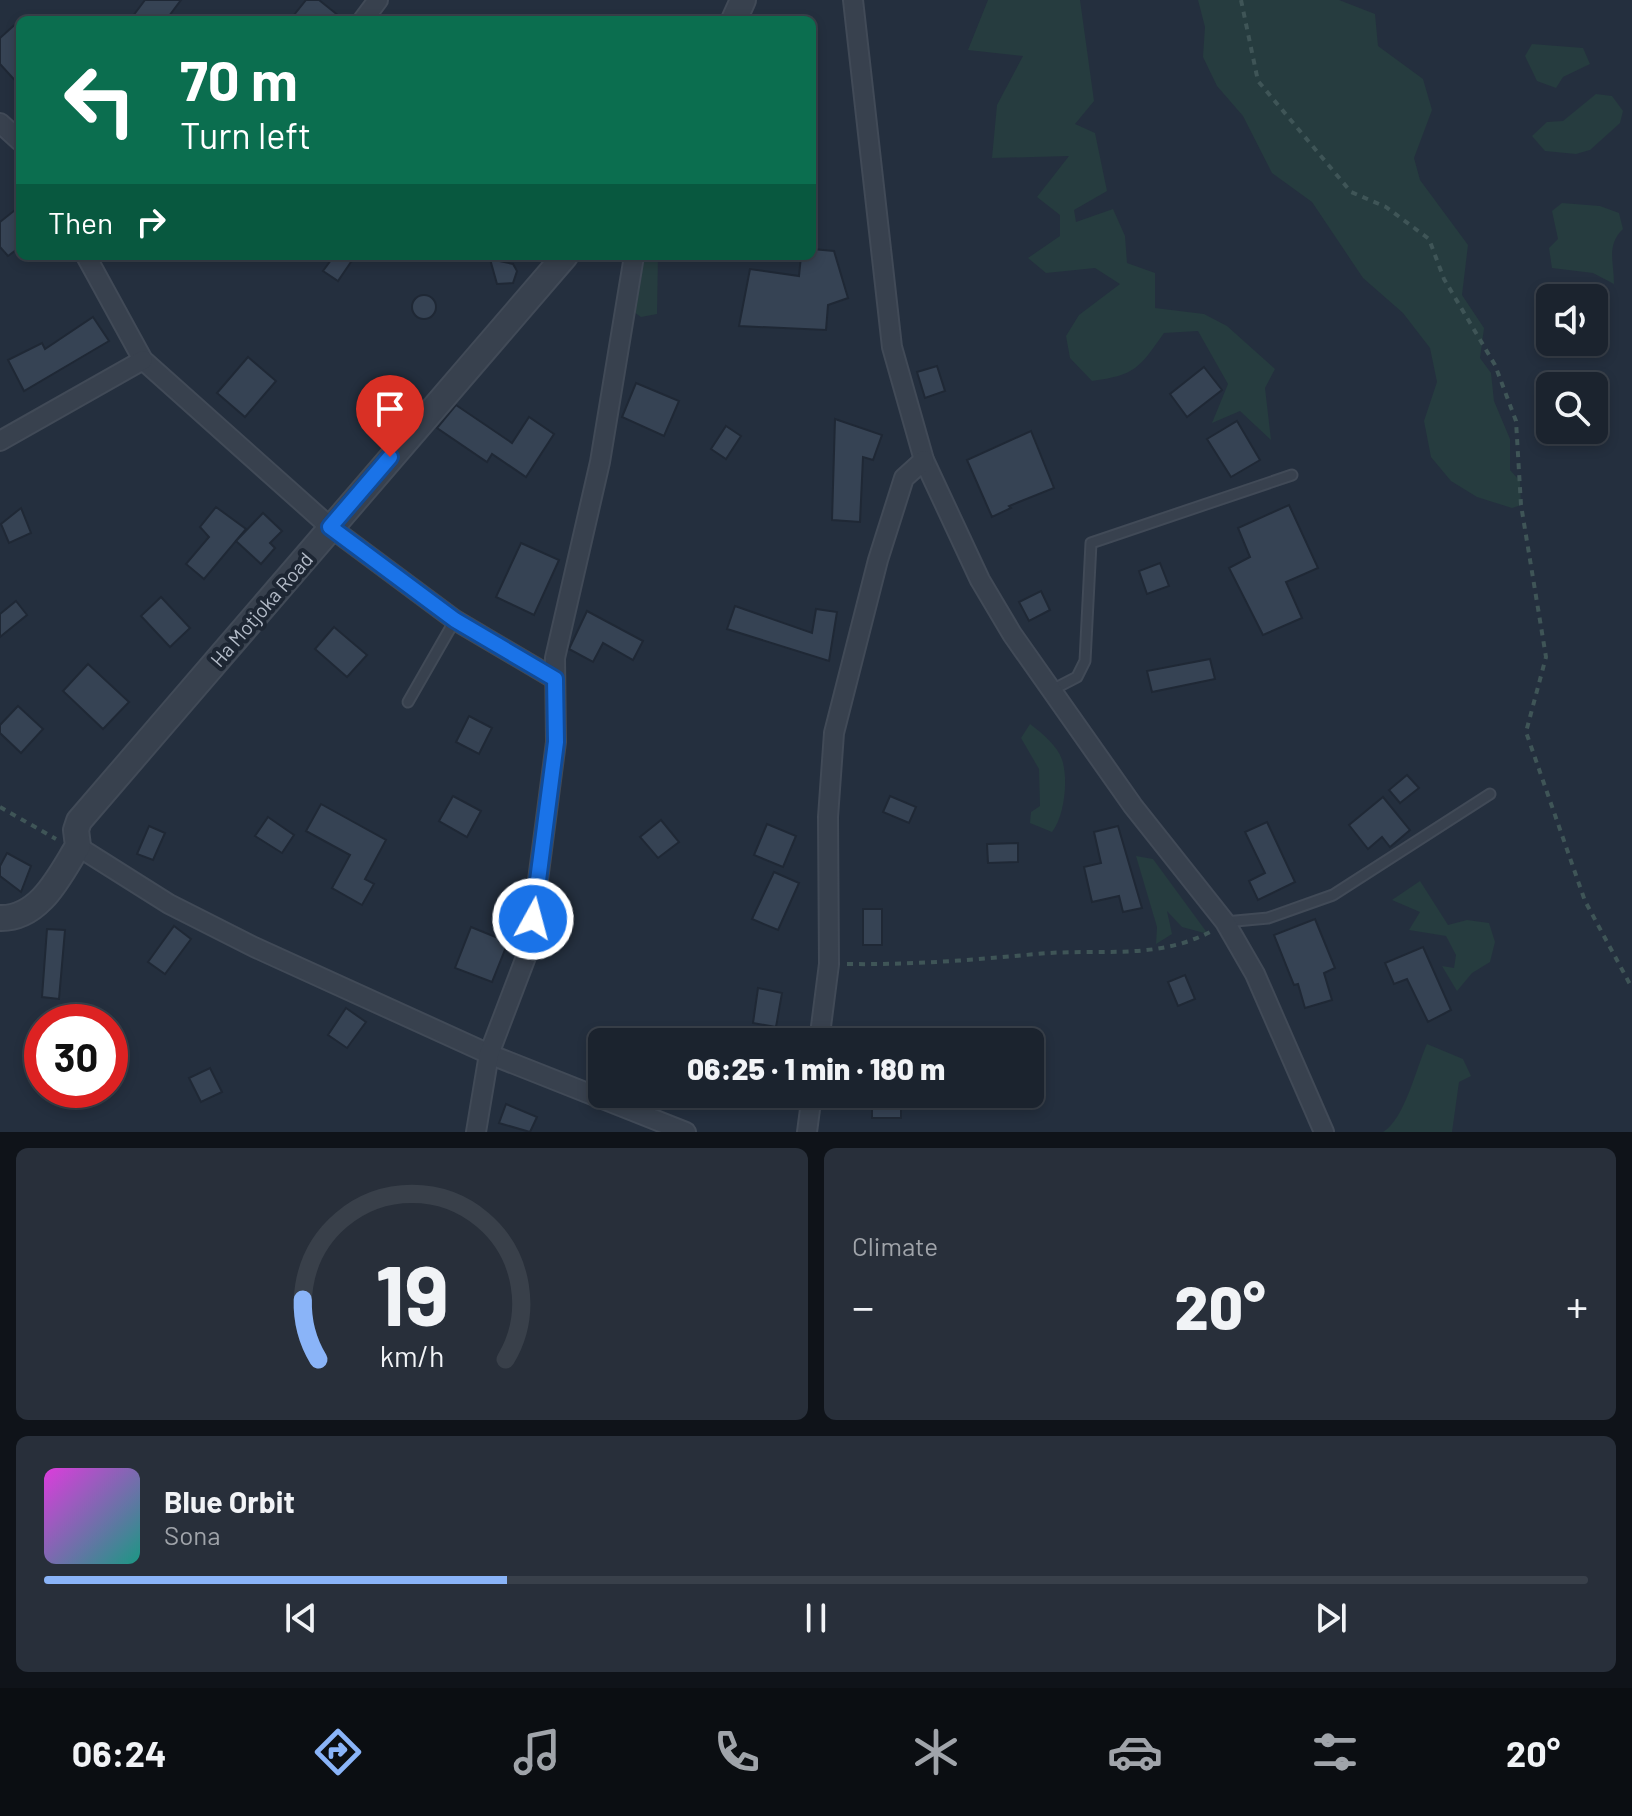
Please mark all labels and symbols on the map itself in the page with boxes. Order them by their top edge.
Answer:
pin [356,375,424,457]
street label: Ha Motjoka Road [205,547,317,671]
position arrow [491,877,575,961]
speed limit sign: 30 [24,1004,128,1108]

